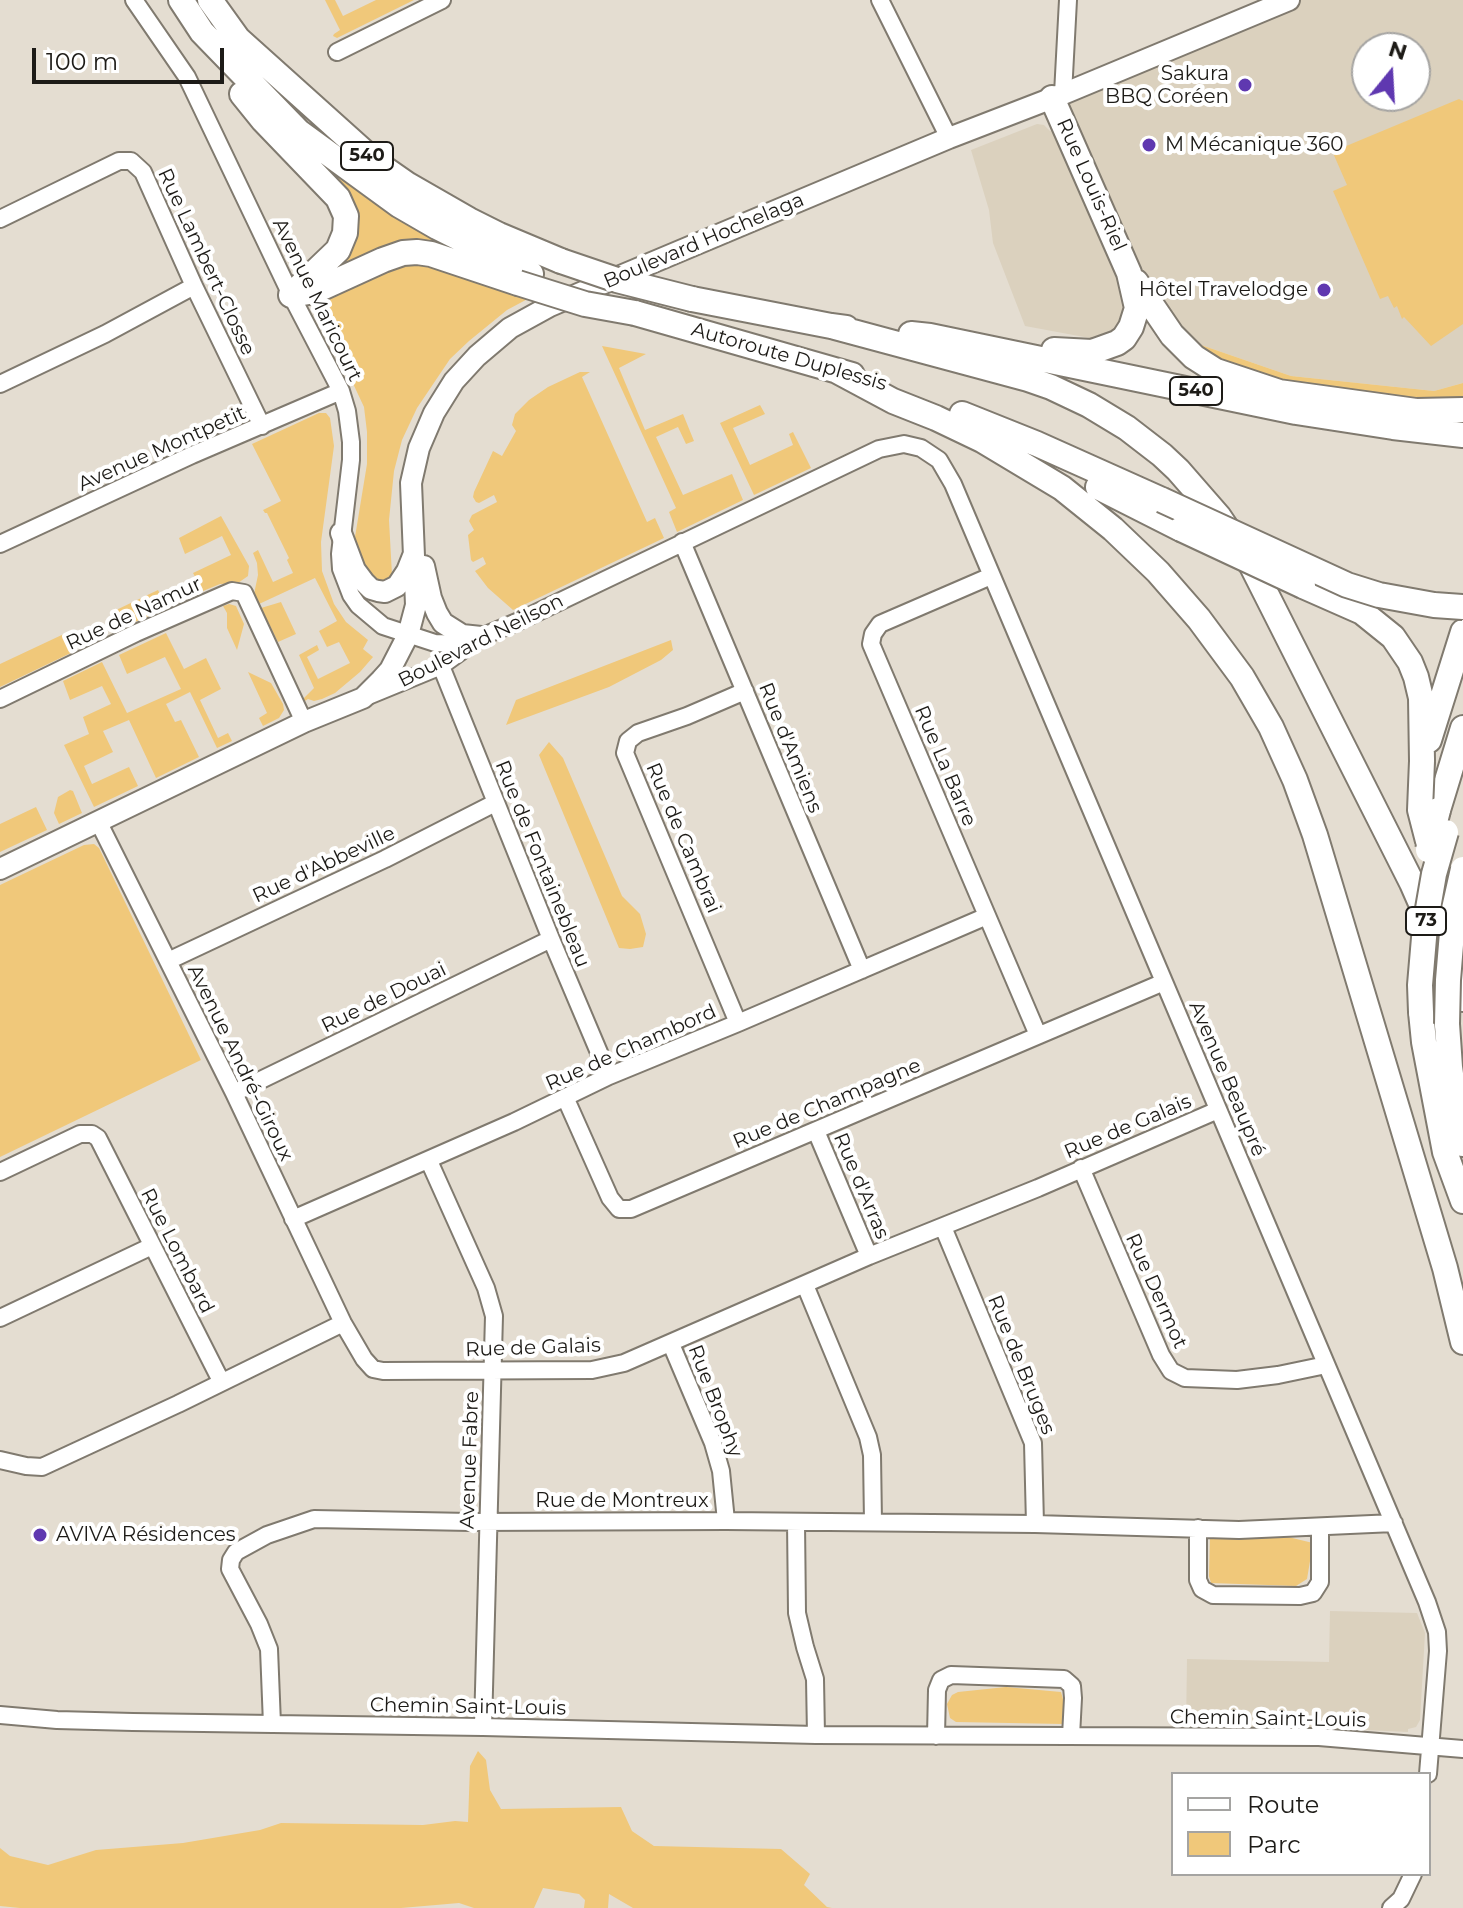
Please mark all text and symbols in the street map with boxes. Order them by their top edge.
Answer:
scale bar [36,32,228,82]
north arrow [1351,32,1431,112]
text: N [1385,35,1411,66]
text: 100 m [46,47,118,76]
place label: Sakura BBQ Coréen [1105,62,1229,109]
marker: Sakura BBQ Coréen [1236,76,1254,94]
street label: Rue Louis-Riel [1051,115,1131,255]
place label: M Mécanique 360 [1165,133,1343,157]
marker: M Mécanique 360 [1140,136,1158,154]
road number: 540 [341,142,393,170]
street label: Rue Lambert-Closse [152,165,260,359]
street label: Boulevard Hochelaga [600,188,808,294]
street label: Avenue Maricourt [267,215,367,385]
place label: Hôtel Travelodge [1139,278,1308,302]
marker: Hôtel Travelodge [1315,281,1333,299]
street label: Autoroute Duplessis [688,318,890,396]
road number: 540 [1170,377,1222,405]
street label: Avenue Montpetit [74,401,250,497]
street label: Rue de Namur [62,572,206,656]
street label: Boulevard Neilson [394,589,568,693]
street label: Rue d'Amiens [753,679,827,817]
street label: Rue La Barre [909,702,981,830]
street label: Rue de Fontainebleau [489,757,595,971]
street label: Rue de Cambrai [640,759,726,917]
street label: Rue d'Abbeville [249,822,399,908]
road number: 73 [1406,907,1446,935]
street label: Rue de Douai [318,957,450,1039]
street label: Avenue André-Giroux [182,961,298,1165]
street label: Avenue Beaupré [1183,998,1271,1160]
street label: Rue de Chambord [542,1000,720,1096]
street label: Rue de Champagne [730,1054,924,1154]
street label: Rue de Galais [1061,1089,1195,1165]
street label: Rue d'Arras [828,1129,894,1243]
street label: Rue Lombard [135,1184,219,1318]
street label: Rue Dermot [1120,1230,1192,1352]
street label: Rue de Bruges [982,1292,1060,1438]
street label: Rue de Galais [465,1334,601,1362]
street label: Rue Brophy [683,1342,747,1460]
street label: Avenue Fabre [456,1391,484,1529]
street label: Rue de Montreux [535,1489,709,1513]
place label: AVIVA Résidences [56,1523,236,1547]
marker: AVIVA Résidences [31,1526,49,1544]
street label: Chemin Saint-Louis [370,1693,566,1721]
street label: Chemin Saint-Louis [1170,1705,1366,1733]
legend [1171,1772,1431,1876]
text: Route [1247,1790,1319,1819]
text: Parc [1247,1830,1301,1859]

